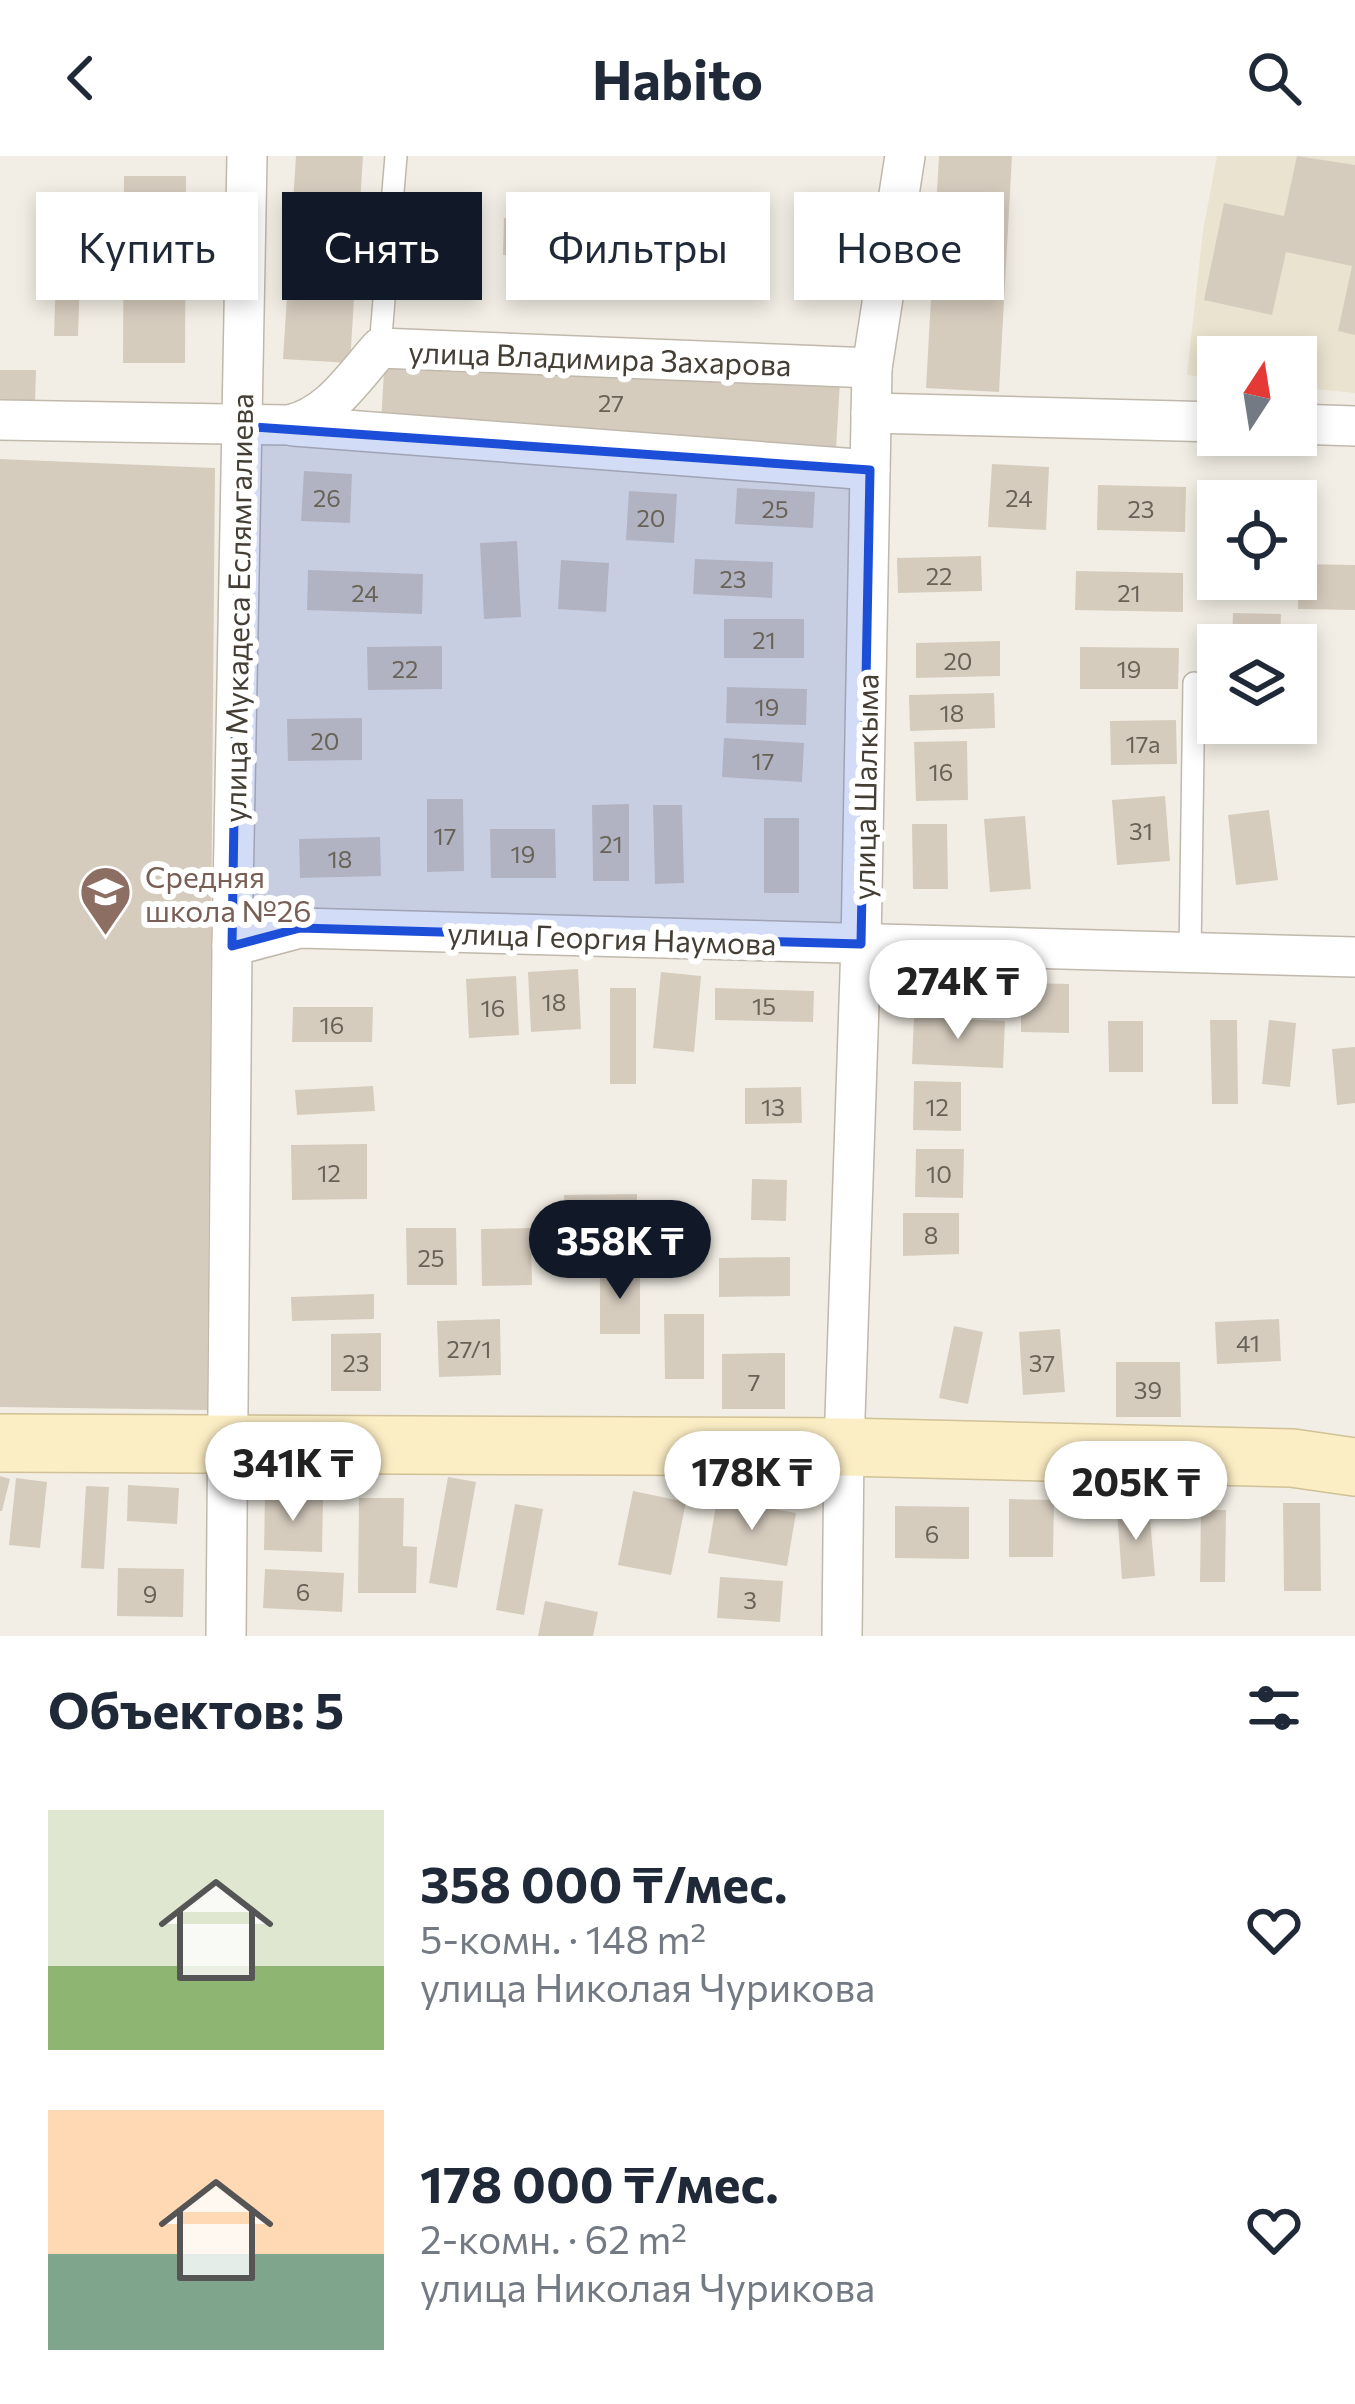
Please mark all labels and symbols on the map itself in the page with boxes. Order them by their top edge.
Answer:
street label: улица Владимира Захарова [408,332,792,382]
north arrow [1197,336,1317,456]
house number: 27 [598,388,624,417]
street label: улица Мукадеса Еслямгалиева [215,393,259,823]
house number: 26 [313,483,341,512]
house number: 24 [1005,483,1033,512]
house number: 25 [761,494,789,523]
house number: 23 [1127,494,1155,523]
house number: 20 [637,503,665,532]
house number: 22 [926,561,952,590]
house number: 23 [719,564,747,593]
house number: 24 [351,578,379,607]
house number: 21 [1117,578,1141,607]
house number: 21 [752,625,776,654]
house number: 20 [944,646,972,675]
house number: 22 [392,654,418,683]
house number: 19 [1117,654,1141,683]
street label: улица Шалкыма [844,673,884,901]
house number: 19 [755,692,779,721]
house number: 18 [940,698,964,727]
house number: 20 [311,726,339,755]
house number: 17а [1126,729,1160,758]
house number: 17 [752,746,774,775]
house number: 16 [929,757,953,786]
house number: 31 [1129,816,1153,845]
house number: 17 [434,821,456,850]
house number: 21 [599,829,623,858]
house number: 19 [511,839,535,868]
house number: 18 [328,844,352,873]
place label: Средняя школа №26 [145,857,312,928]
school or university icon: Средняя школа №26 [78,864,134,938]
street label: улица Георгия Наумова [447,913,777,961]
pin: 274K ₸ [860,940,1056,1042]
house number: 18 [542,987,566,1016]
house number: 15 [752,991,776,1020]
house number: 16 [481,993,505,1022]
house number: 16 [320,1010,344,1039]
house number: 13 [761,1092,785,1121]
house number: 12 [925,1092,949,1121]
house number: 12 [317,1158,341,1187]
house number: 10 [926,1159,952,1188]
pin: 358K ₸ [522,1200,718,1302]
house number: 8 [924,1220,938,1249]
house number: 25 [417,1243,445,1272]
house number: 41 [1236,1328,1260,1357]
house number: 27/1 [446,1334,492,1363]
house number: 23 [342,1348,370,1377]
house number: 37 [1029,1348,1055,1377]
house number: 7 [748,1367,760,1396]
house number: 39 [1134,1375,1162,1404]
pin: 341K ₸ [195,1422,391,1524]
pin: 178K ₸ [654,1431,850,1533]
pin: 205K ₸ [1038,1441,1234,1543]
house number: 6 [925,1519,939,1548]
house number: 6 [296,1577,310,1606]
house number: 9 [143,1579,157,1608]
house number: 3 [743,1585,757,1614]

